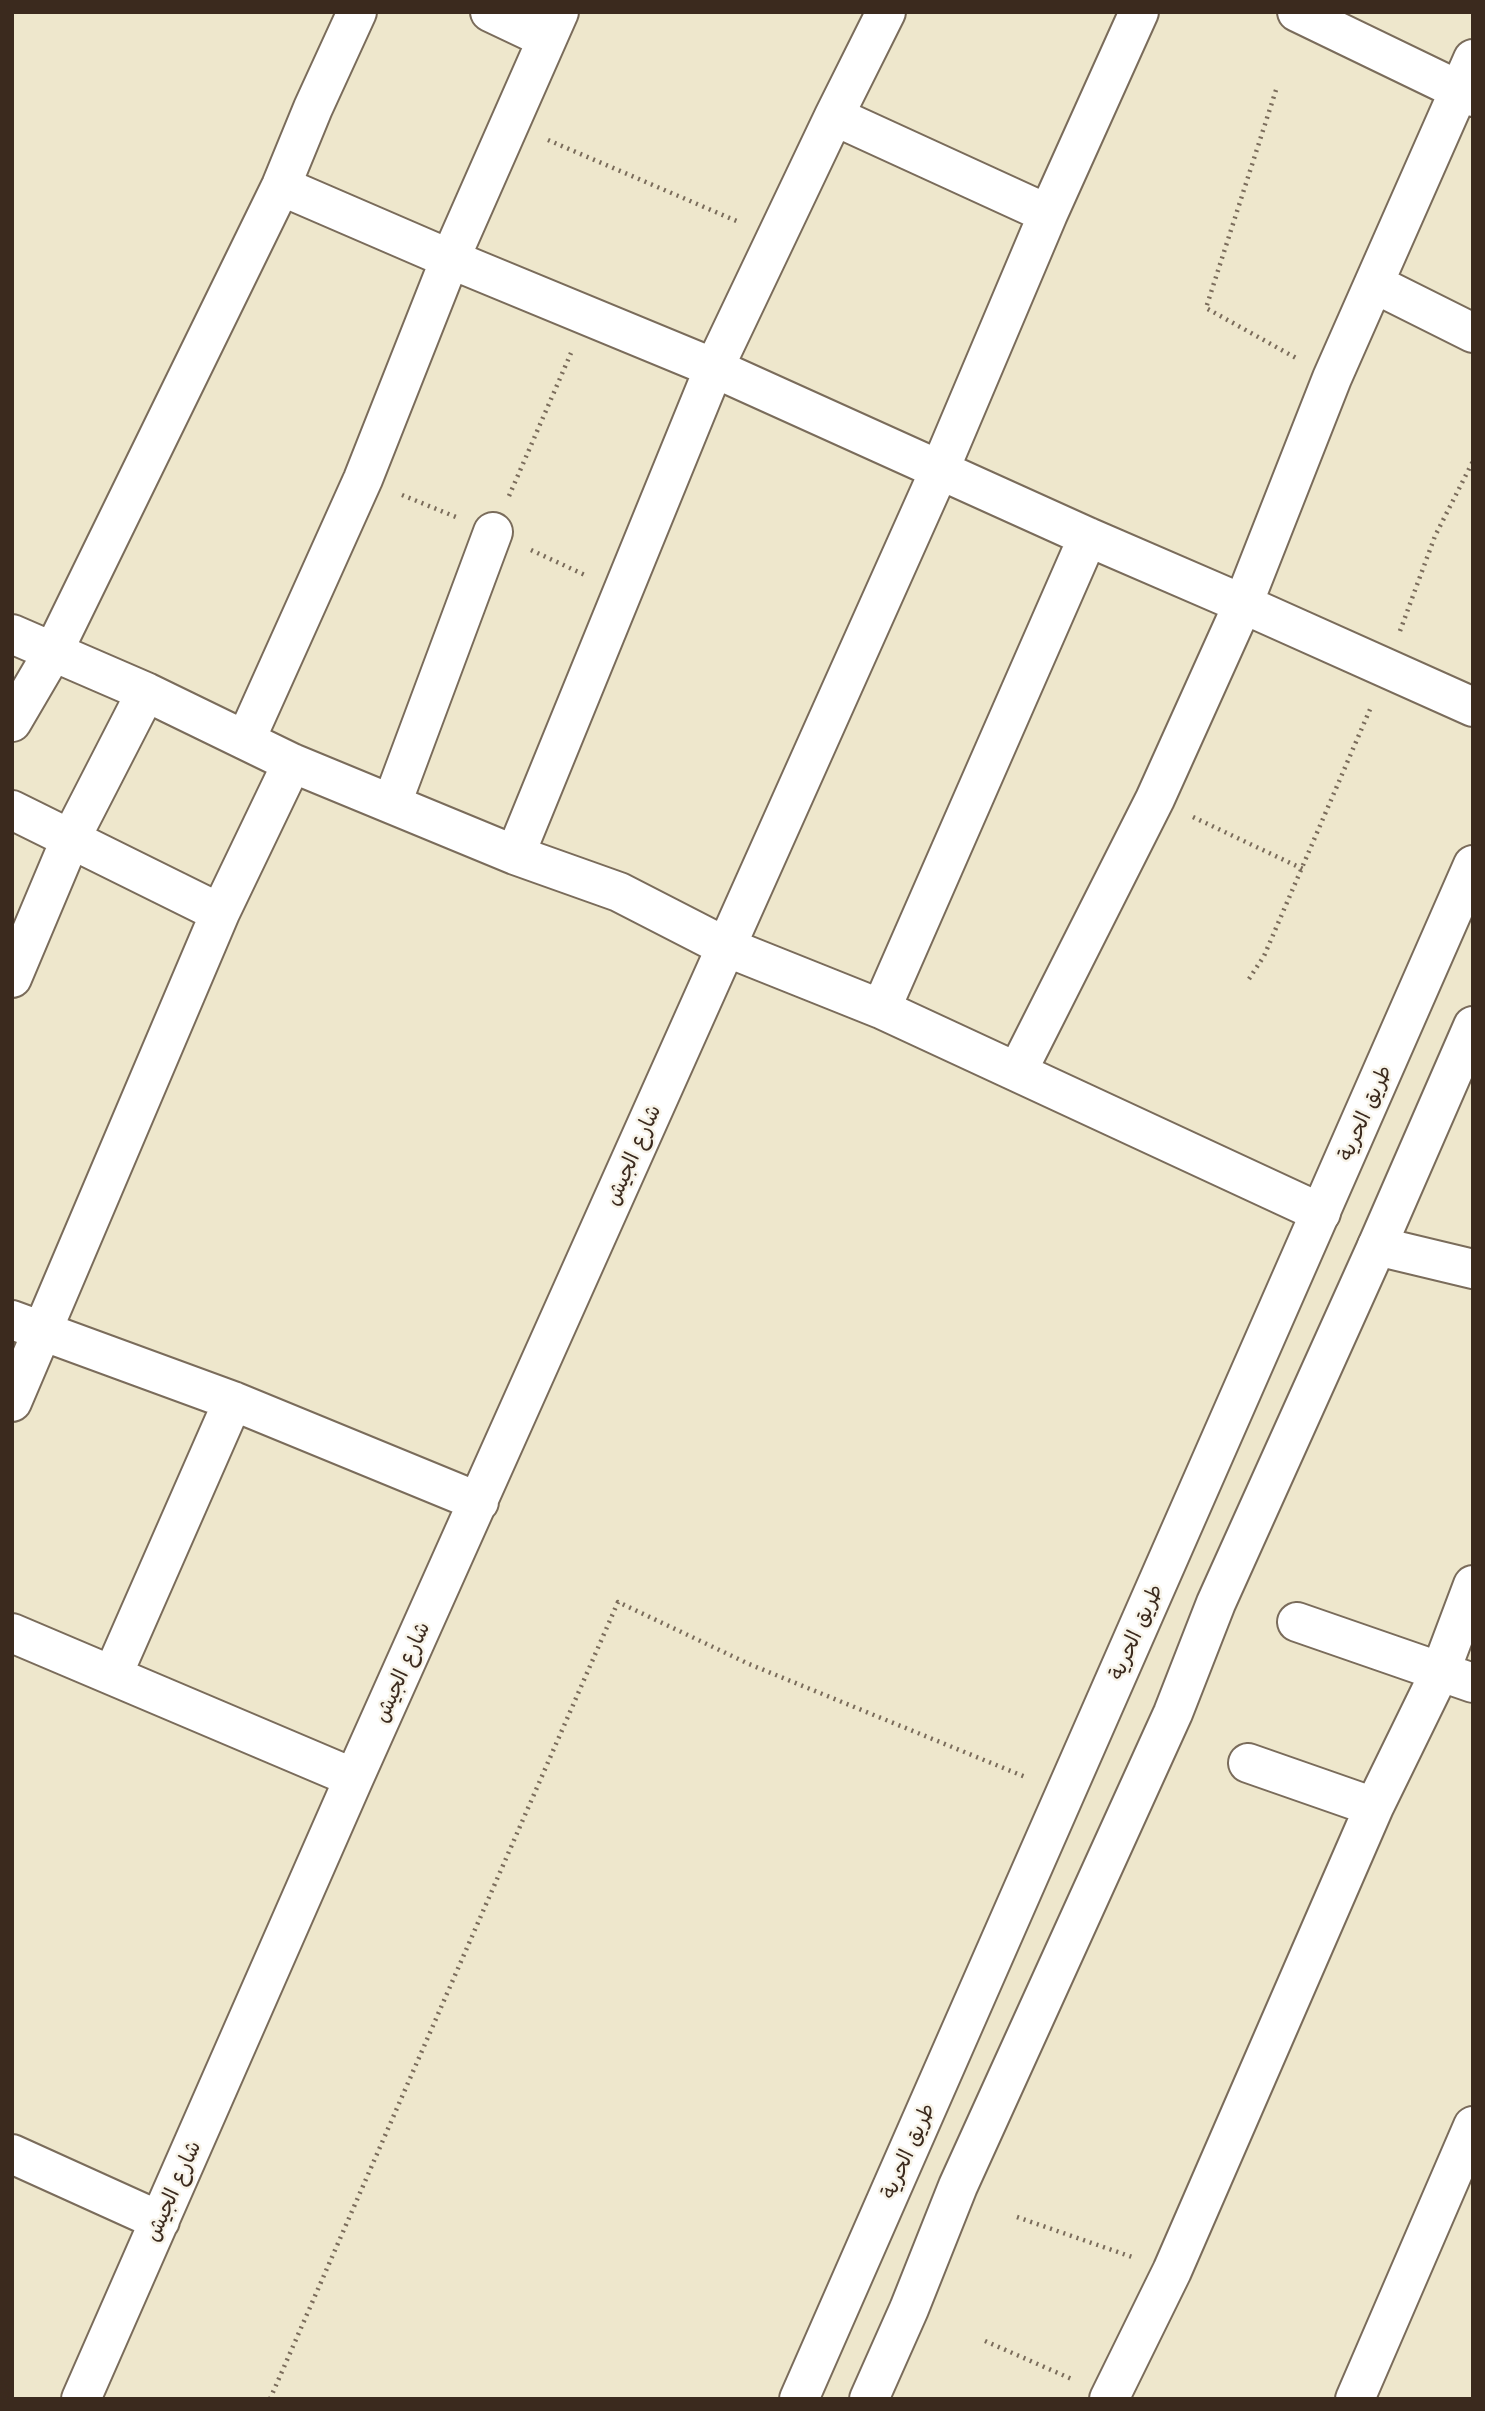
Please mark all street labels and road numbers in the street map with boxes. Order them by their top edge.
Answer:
street label: طريق الحرية [1333,1061,1397,1165]
street label: شارع الجيش [600,1101,666,1209]
street label: طريق الحرية [1104,1580,1168,1684]
street label: شارع الجيش [369,1618,435,1726]
street label: طريق الحرية [876,2099,940,2203]
street label: شارع الجيش [140,2137,206,2245]

